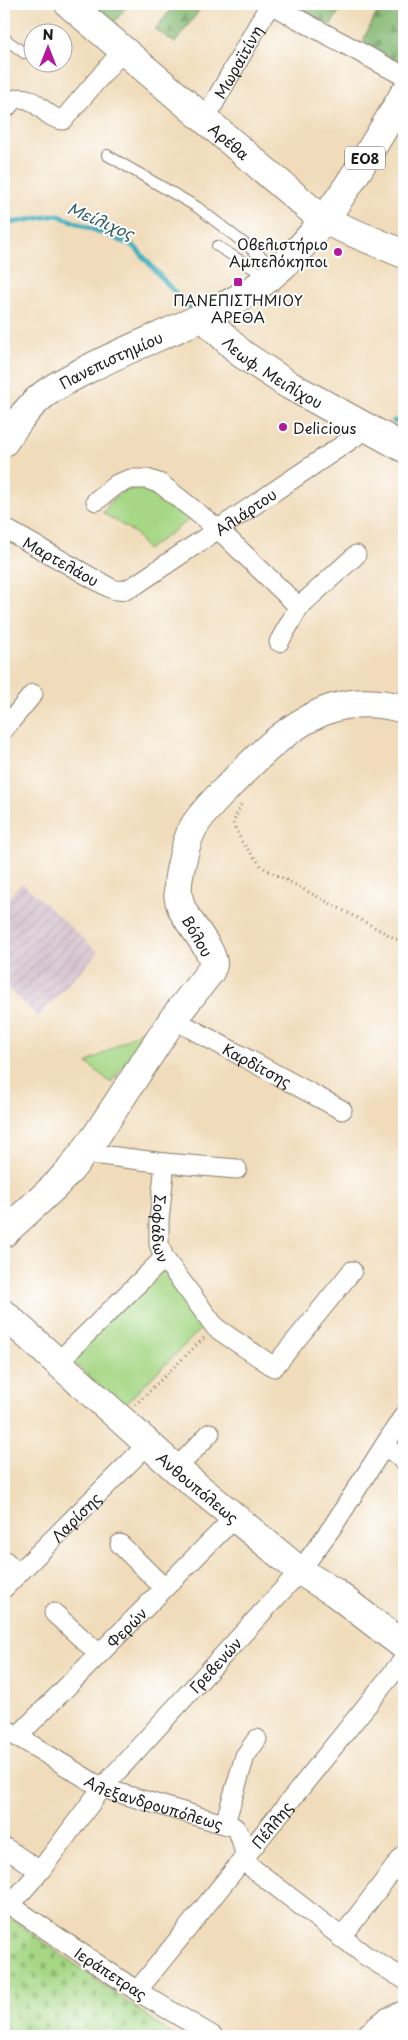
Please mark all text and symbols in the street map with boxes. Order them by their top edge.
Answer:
street label: Μωραϊτίνη [208,21,267,103]
north arrow [22,22,72,72]
text: N [42,24,54,45]
street label: Αρέθα [204,117,255,165]
road number: ΕΟ8 [345,146,385,170]
water label: Μείλιχος [64,195,140,245]
place label: Οβελιστήριο Αμπελόκηποι [229,232,328,272]
marker: Οβελιστήριο Αμπελόκηποι [332,246,344,258]
marker: ΠΑΝΕΠΙΣΤΗΜΙΟΥ ΑΡΕΘΑ [232,276,244,288]
place label: ΠΑΝΕΠΙΣΤΗΜΙΟΥ ΑΡΕΘΑ [173,288,303,328]
street label: Πανεπιστημίου [55,325,166,394]
street label: Λεωφ. Μειλίχου [218,330,327,413]
place label: Delicious [293,416,357,439]
marker: Delicious [277,421,289,433]
street label: Αλιάρτου [210,482,281,540]
street label: Μαρτελάου [19,530,104,591]
street label: Βόλου [177,911,219,961]
street label: Καρδίτσης [219,1037,296,1093]
street label: Σοφάδων [147,1194,176,1265]
street label: Ανθουπόλεως [152,1446,244,1528]
street label: Λαρίσης [45,1486,106,1547]
street label: Φερών [101,1601,152,1652]
street label: Γρεβενών [183,1631,246,1698]
street label: Αλεξανδρουπόλεως [81,1769,226,1835]
street label: Πέλλης [245,1796,297,1853]
street label: Ιεράπετρας [70,1941,152,2005]

